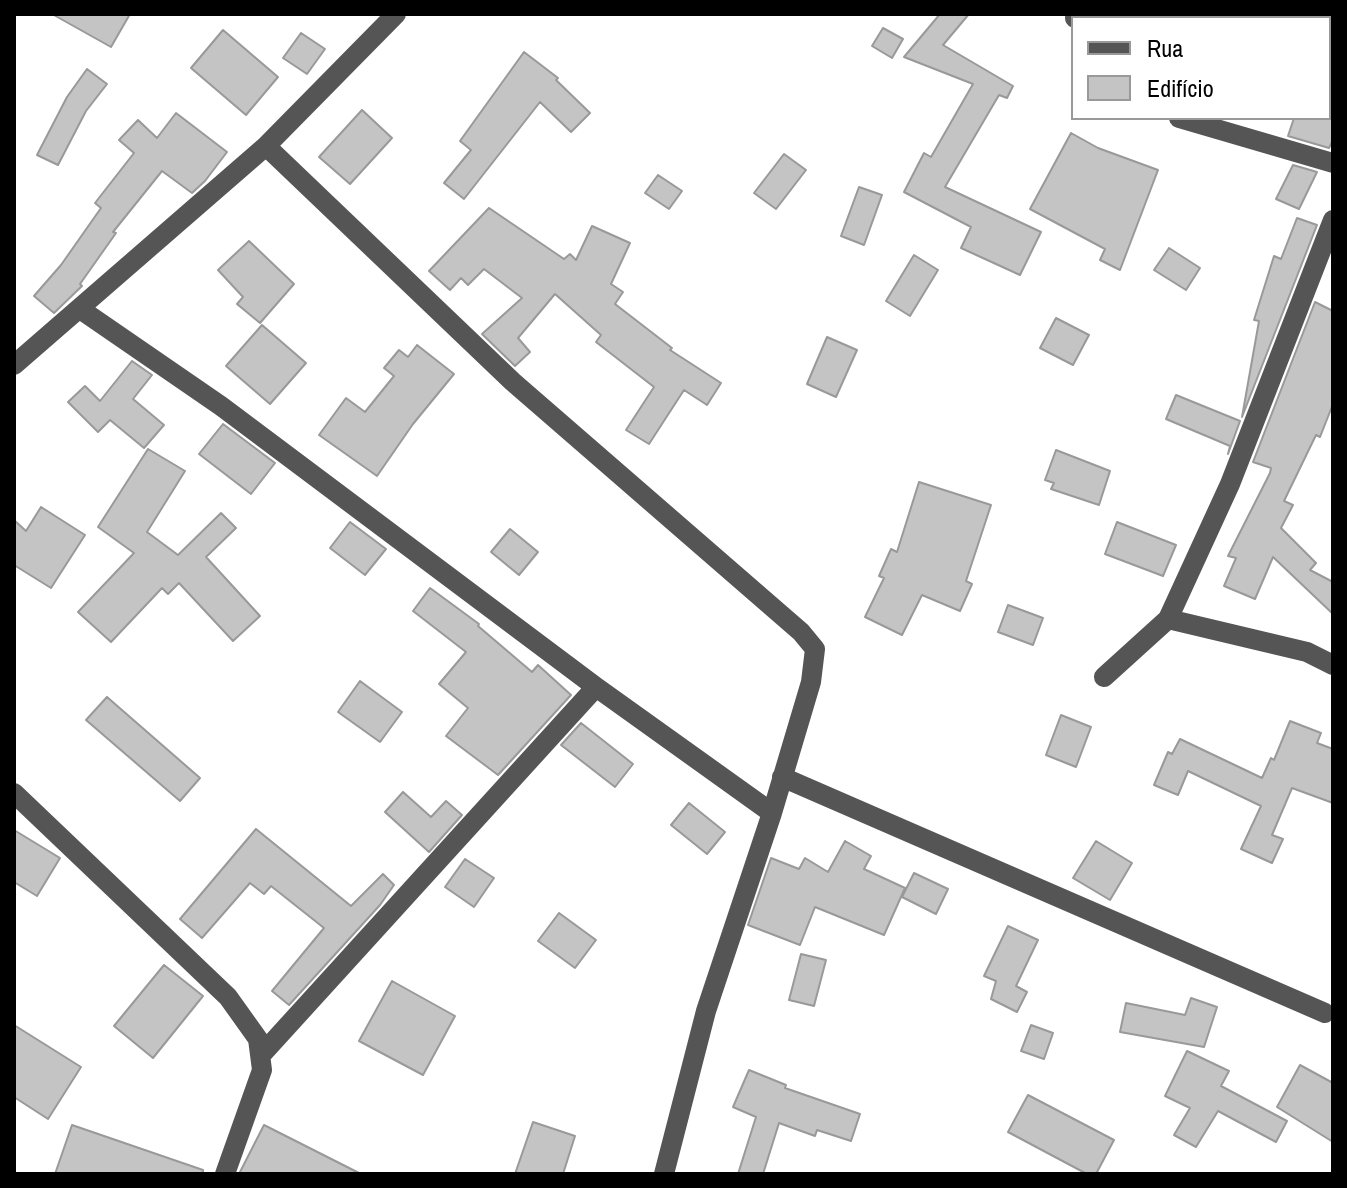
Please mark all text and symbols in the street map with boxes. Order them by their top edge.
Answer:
legend [1071,16,1331,120]
text: Rua [1147,32,1183,64]
text: Edifício [1147,72,1214,104]

